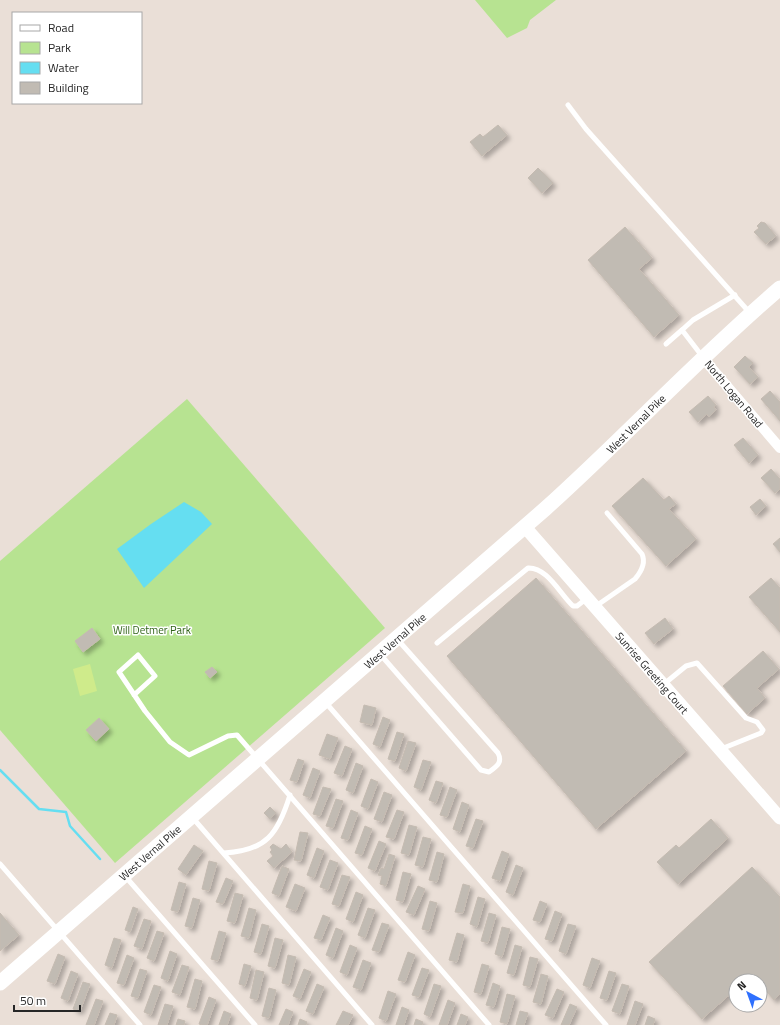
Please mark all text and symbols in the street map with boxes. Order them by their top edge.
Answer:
legend [12,12,142,104]
text: Road [48,18,74,37]
text: Park [48,38,71,57]
text: Water [48,58,79,77]
text: Building [48,78,89,97]
street label: North Logan Road [701,357,767,431]
street label: West Vernal Pike [603,390,670,457]
street label: West Vernal Pike [360,609,430,673]
park label: Will Detmer Park [113,622,192,638]
street label: Sunrise Greeting Court [612,629,692,718]
street label: West Vernal Pike [115,821,185,885]
north arrow [728,973,768,1013]
text: N [733,977,750,994]
scale bar [14,987,80,1013]
text: 50 m [20,991,46,1010]

